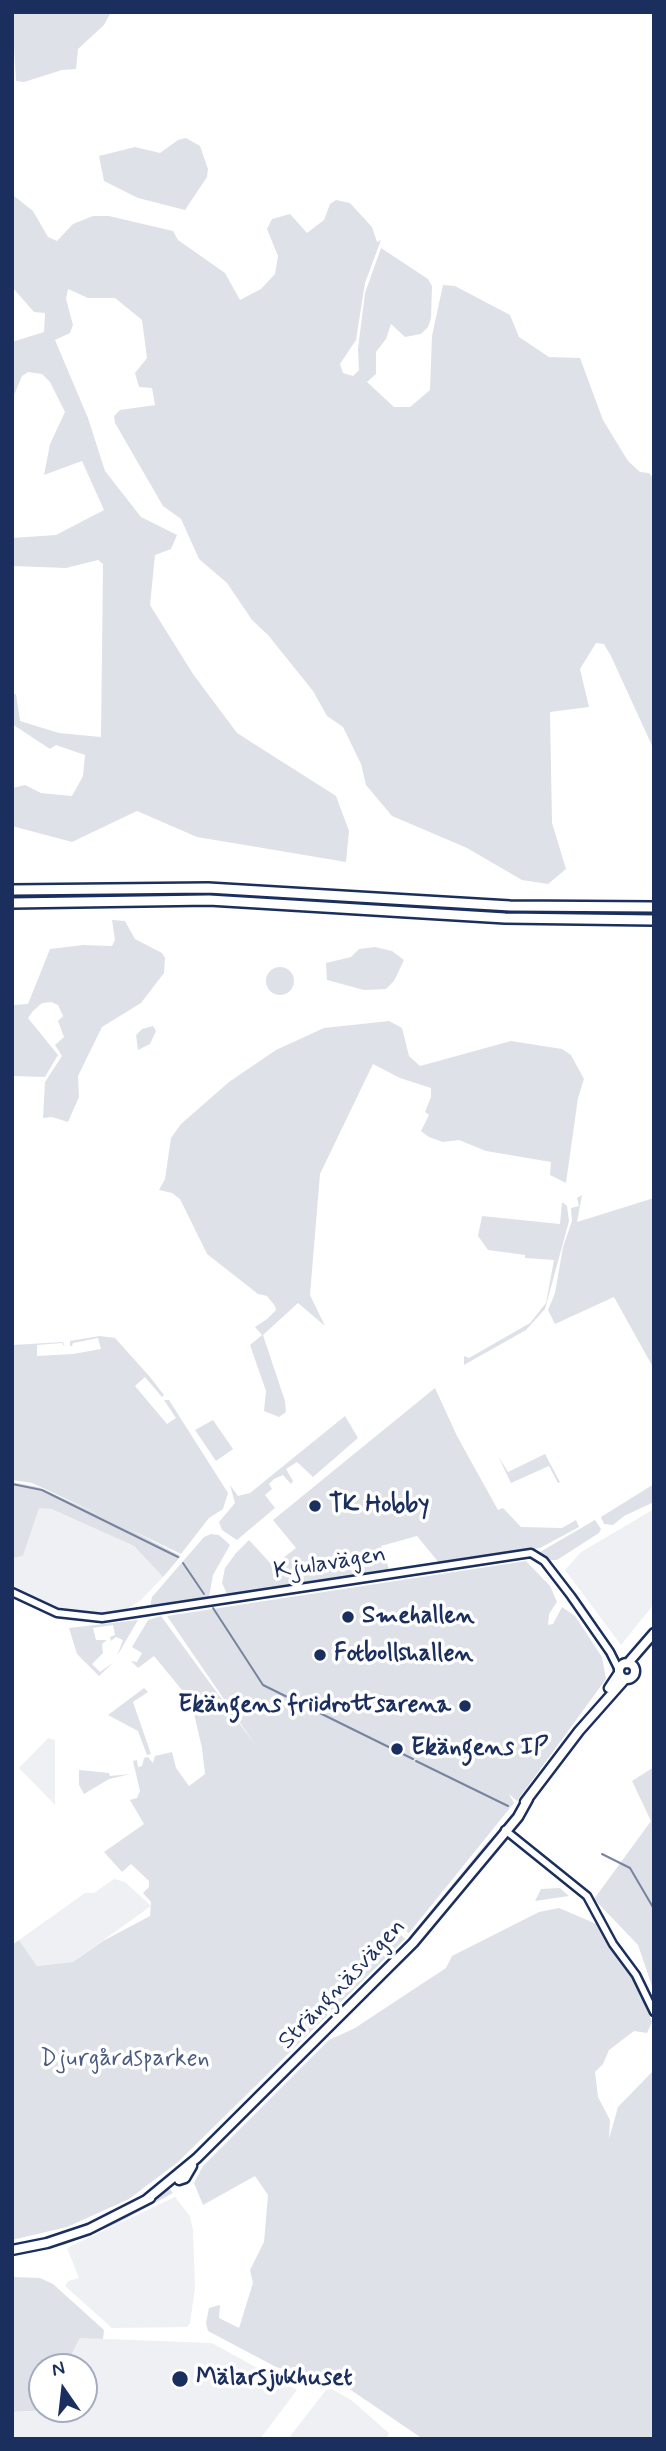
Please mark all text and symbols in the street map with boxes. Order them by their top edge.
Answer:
place label: TK Hobby [329,1492,429,1520]
marker: TK Hobby [307,1498,323,1514]
street label: Kjulavägen [272,1541,388,1587]
place label: Smehallen [362,1603,475,1631]
marker: Smehallen [340,1609,356,1625]
place label: Fotbollshallen [334,1641,473,1669]
marker: Fotbollshallen [312,1647,328,1663]
place label: Ekängens friidrottsarena [178,1692,451,1720]
marker: Ekängens friidrottsarena [457,1698,473,1714]
place label: Ekängens IP [411,1735,548,1763]
marker: Ekängens IP [389,1741,405,1757]
street label: Strängnäsvägen [273,1914,413,2056]
park label: Djurgårdsparken [40,2046,210,2074]
north arrow [28,2353,98,2423]
text: N [49,2355,67,2383]
place label: Mälarsjukhuset [196,2365,352,2393]
marker: Mälarsjukhuset [170,2369,190,2389]

